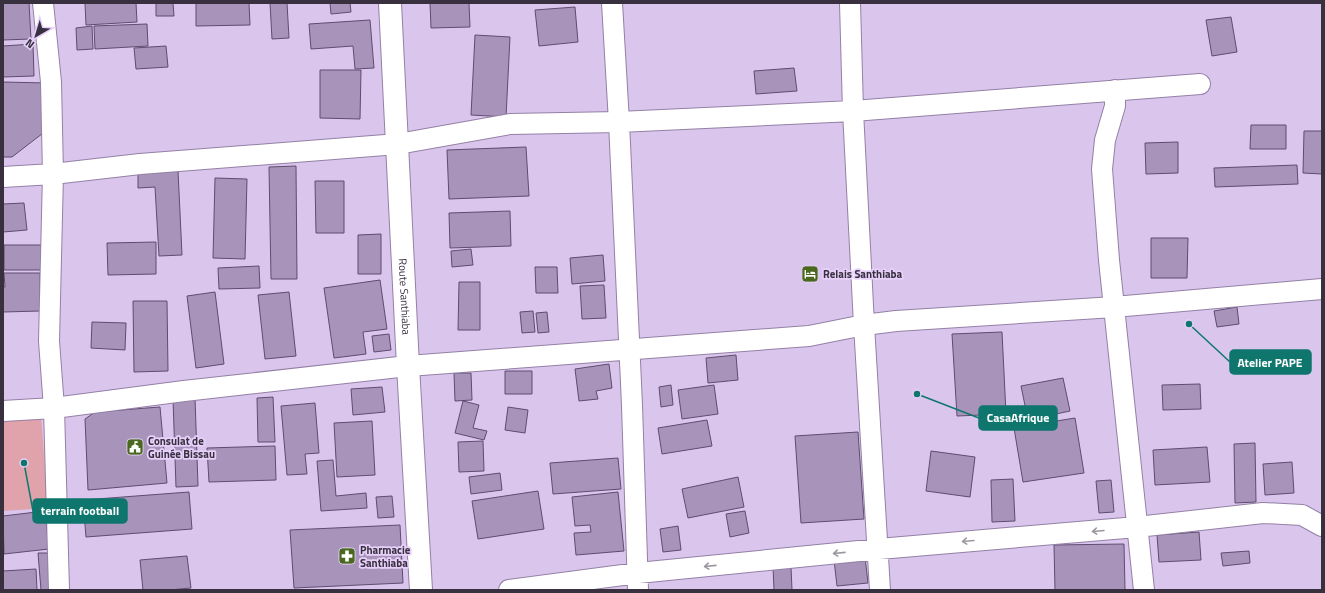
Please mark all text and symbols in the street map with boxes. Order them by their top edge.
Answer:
north arrow [16,16,56,56]
text: N [22,35,38,53]
street label: Route Santhiaba [395,258,414,336]
hotel icon: Relais Santhiaba [800,264,820,284]
place label: Relais Santhiaba [823,266,903,282]
callout: Atelier PAPE [1230,350,1311,374]
text: Atelier PAPE [1238,353,1303,372]
callout: CasaAfrique [979,406,1057,430]
text: CasaAfrique [987,408,1049,427]
place label: Consulat de Guinée Bissau [148,433,215,462]
public building icon: Consulat de Guinée Bissau [125,437,145,457]
callout: terrain football [33,499,127,523]
text: terrain football [41,501,119,520]
one-way arrow [1092,527,1105,534]
one-way arrow [962,538,975,545]
place label: Pharmacie Santhiaba [360,542,411,571]
pharmacy icon: Pharmacie Santhiaba [337,546,357,566]
one-way arrow [833,549,846,556]
one-way arrow [704,562,717,569]

